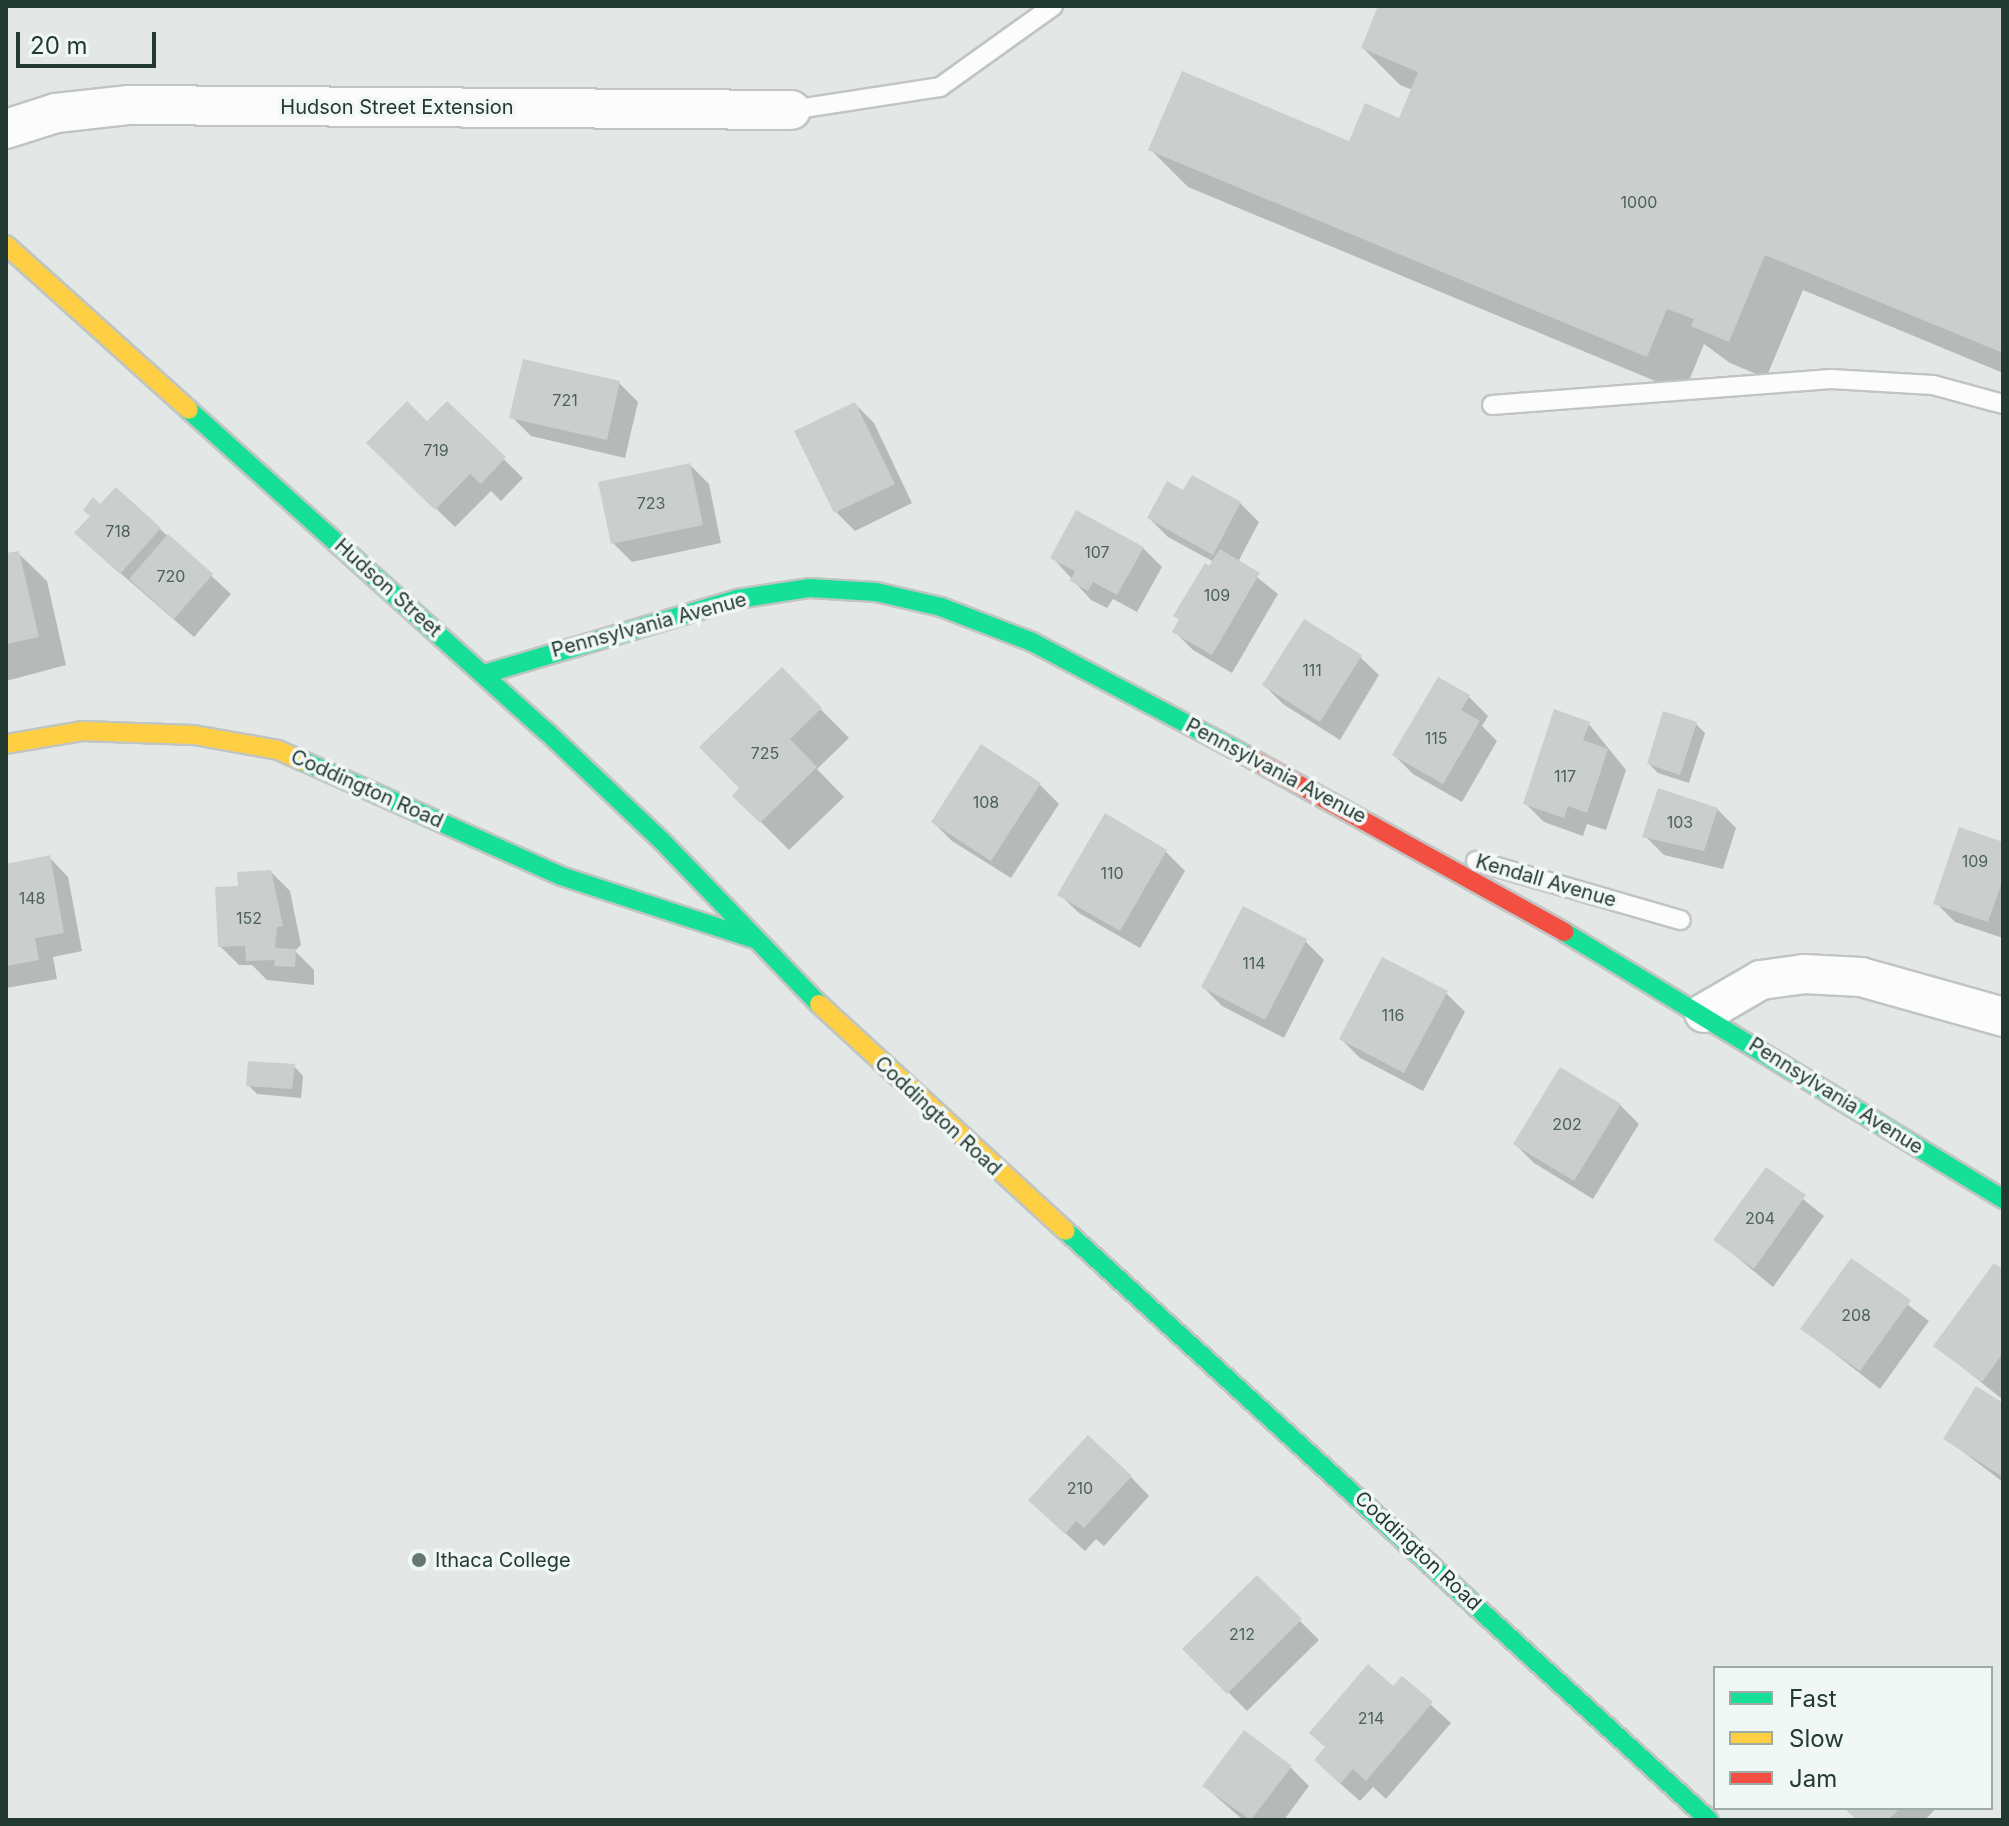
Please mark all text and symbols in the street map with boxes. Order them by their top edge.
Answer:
scale bar [20,16,160,66]
text: 20 m [30,31,88,60]
street label: Hudson Street Extension [280,95,514,119]
house number: 1000 [1621,192,1657,212]
house number: 721 [552,390,578,410]
house number: 719 [423,440,449,460]
house number: 723 [637,493,665,513]
house number: 718 [105,521,131,541]
street label: Hudson Street [330,534,446,642]
house number: 107 [1084,542,1110,562]
house number: 720 [157,566,185,586]
house number: 109 [1204,585,1230,605]
street label: Pennsylvania Avenue [549,587,749,663]
house number: 111 [1302,660,1322,680]
street label: Pennsylvania Avenue [1182,713,1370,829]
house number: 115 [1425,728,1447,748]
house number: 725 [751,743,779,763]
street label: Coddington Road [287,745,447,833]
house number: 117 [1554,766,1576,786]
house number: 108 [973,792,999,812]
house number: 103 [1667,812,1693,832]
street label: Kendall Avenue [1473,849,1619,913]
house number: 109 [1962,851,1988,871]
house number: 110 [1100,863,1124,883]
house number: 148 [19,888,45,908]
house number: 152 [236,908,262,928]
house number: 114 [1242,953,1266,973]
house number: 116 [1382,1005,1404,1025]
street label: Pennsylvania Avenue [1744,1033,1928,1159]
street label: Coddington Road [870,1051,1006,1181]
house number: 202 [1552,1114,1582,1134]
house number: 204 [1745,1208,1775,1228]
house number: 208 [1841,1305,1871,1325]
house number: 210 [1067,1478,1093,1498]
street label: Coddington Road [1350,1486,1486,1616]
place label: Ithaca College [435,1548,571,1572]
marker: Ithaca College [410,1551,428,1569]
house number: 212 [1229,1624,1255,1644]
legend [1713,1666,1993,1810]
text: Fast [1789,1684,1837,1713]
house number: 214 [1358,1708,1384,1728]
text: Slow [1789,1724,1844,1753]
text: Jam [1789,1764,1837,1793]

